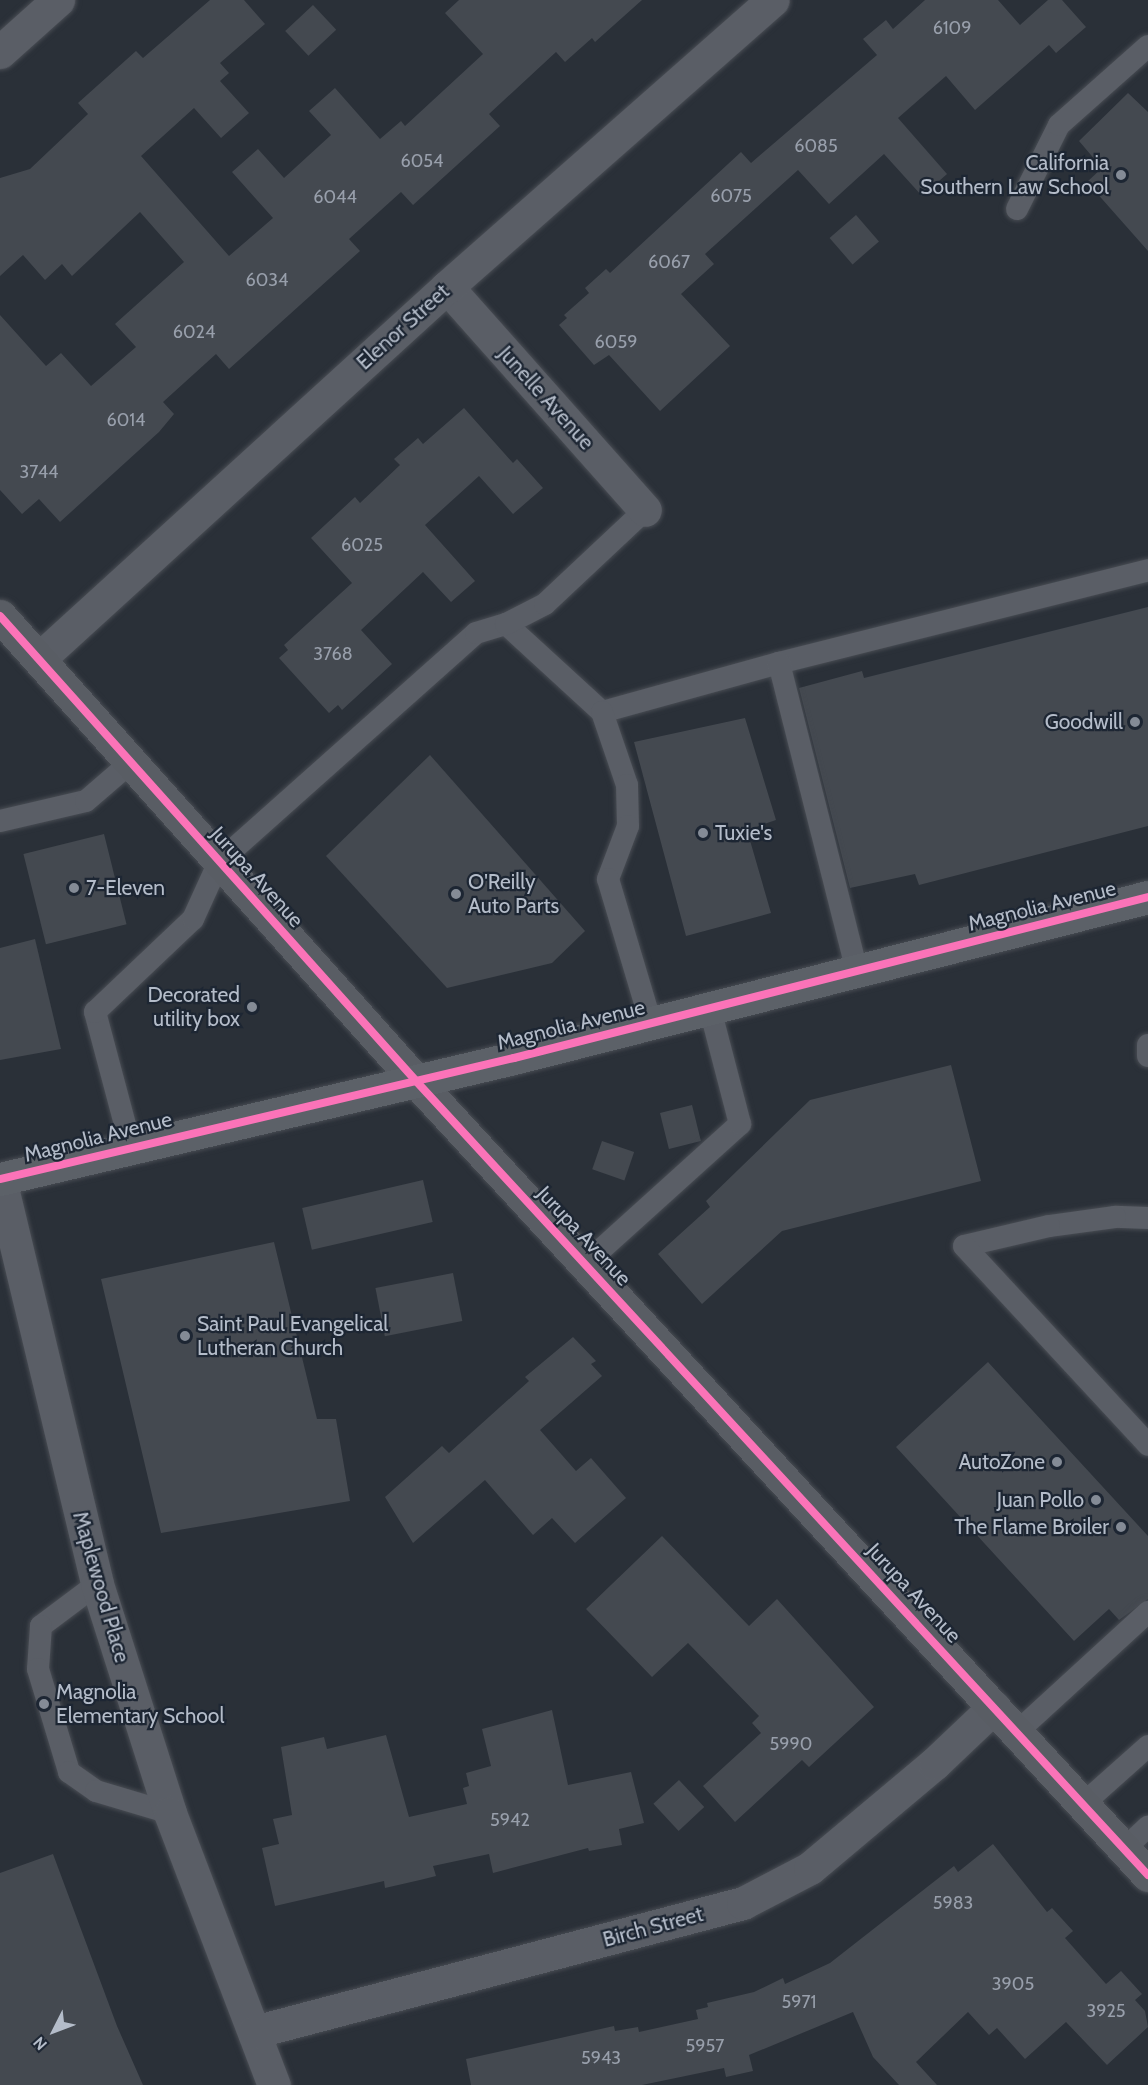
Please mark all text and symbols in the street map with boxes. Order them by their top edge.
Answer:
house number: 6109 [933,17,971,39]
house number: 6085 [794,135,838,157]
house number: 6054 [401,150,443,172]
place label: California Southern Law School [920,150,1109,200]
marker: California Southern Law School [1114,168,1128,182]
house number: 6075 [710,185,752,207]
house number: 6044 [313,186,357,208]
house number: 6067 [648,251,690,273]
house number: 6034 [246,269,288,291]
street label: Elenor Street [352,279,454,375]
house number: 6024 [173,321,215,343]
house number: 6059 [595,331,637,353]
street label: Junelle Avenue [493,341,599,455]
house number: 6014 [106,409,146,431]
house number: 3744 [20,461,58,483]
house number: 6025 [341,534,383,556]
house number: 3768 [313,643,353,665]
place label: Goodwill [1045,709,1123,735]
marker: Goodwill [1128,715,1142,729]
place label: Tuxie's [715,820,772,846]
street label: Jurupa Avenue [205,821,309,933]
marker: Tuxie's [696,826,710,840]
place label: O'Reilly Auto Parts [468,869,559,919]
place label: 7-Eleven [86,875,165,901]
street label: Magnolia Avenue [965,875,1119,937]
marker: 7-Eleven [67,881,81,895]
marker: O'Reilly Auto Parts [449,887,463,901]
place label: Decorated utility box [147,982,240,1032]
street label: Magnolia Avenue [494,994,648,1056]
marker: Decorated utility box [245,1000,259,1014]
street label: Magnolia Avenue [21,1106,175,1168]
street label: Jurupa Avenue [532,1181,636,1291]
place label: Saint Paul Evangelical Lutheran Church [197,1311,388,1361]
marker: Saint Paul Evangelical Lutheran Church [178,1329,192,1343]
place label: AutoZone [958,1449,1045,1475]
marker: AutoZone [1050,1455,1064,1469]
place label: Juan Pollo [997,1487,1084,1513]
marker: Juan Pollo [1089,1493,1103,1507]
street label: Maplewood Place [67,1509,135,1665]
place label: The Flame Broiler [954,1514,1109,1540]
marker: The Flame Broiler [1114,1520,1128,1534]
street label: Jurupa Avenue [862,1538,966,1648]
place label: Magnolia Elementary School [56,1679,224,1729]
marker: Magnolia Elementary School [37,1697,51,1711]
house number: 5990 [770,1733,812,1755]
house number: 5942 [490,1809,530,1831]
house number: 5983 [933,1892,973,1914]
street label: Birch Street [600,1902,706,1952]
house number: 3905 [992,1973,1034,1995]
house number: 5971 [782,1991,816,2013]
house number: 3925 [1086,2000,1126,2022]
north arrow [24,2001,84,2061]
text: N [29,2033,51,2054]
house number: 5957 [686,2035,724,2057]
house number: 5943 [581,2047,621,2069]

